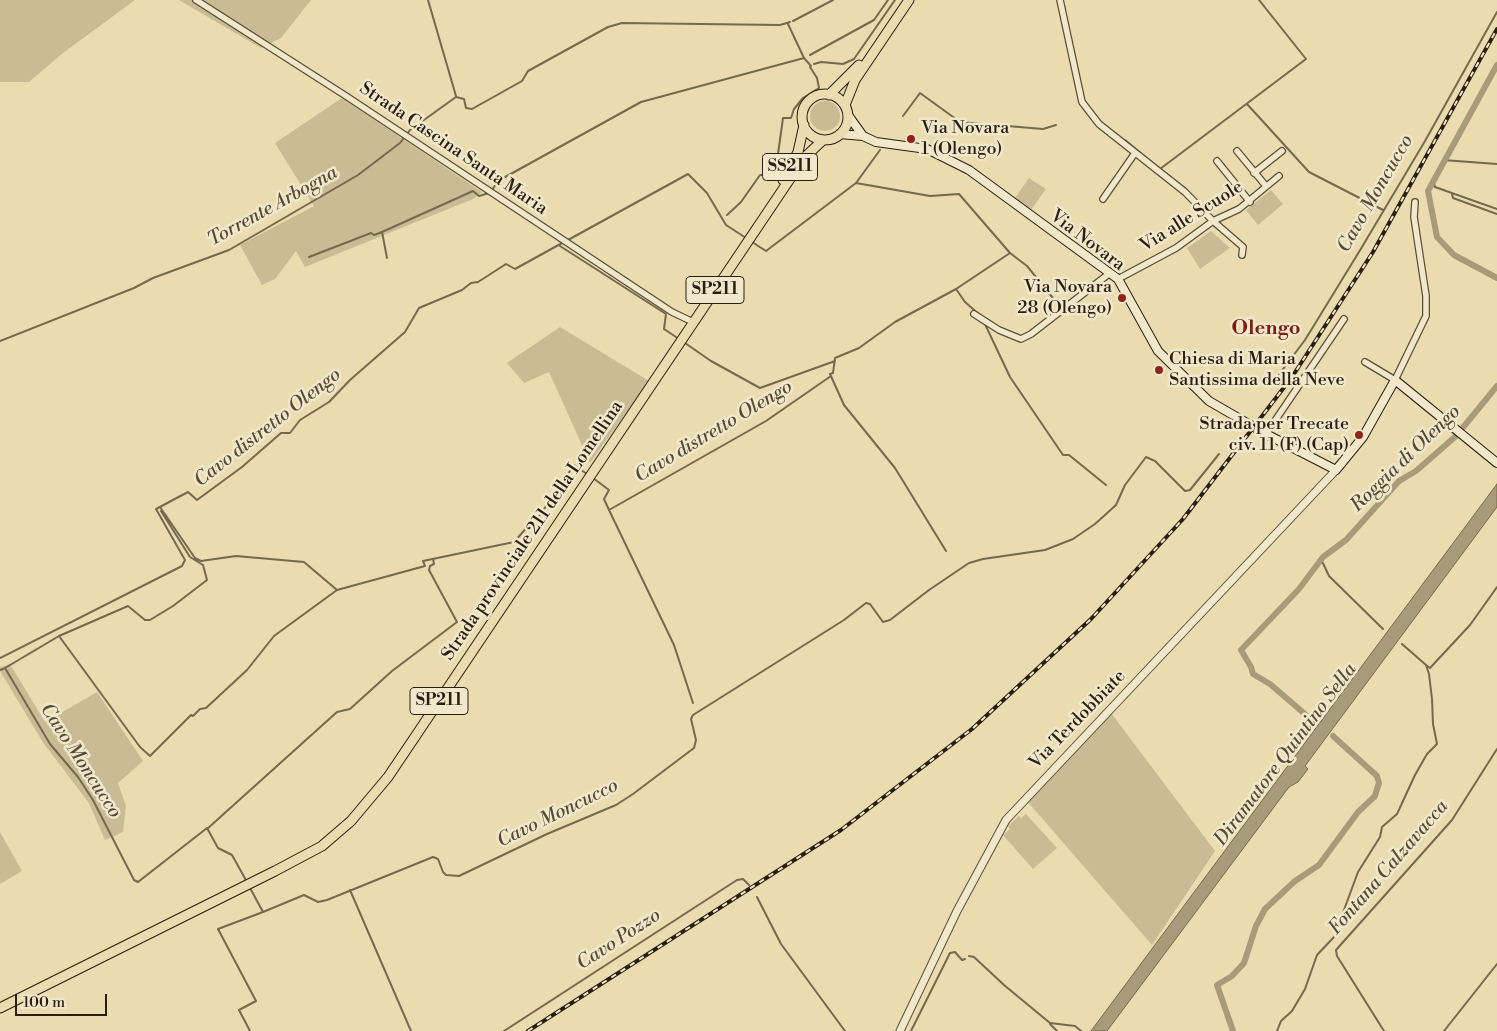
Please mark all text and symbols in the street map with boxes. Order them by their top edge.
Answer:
street label: Strada Cascina Santa Maria [355,78,551,220]
place label: Via Novara 1 (Olengo) [921,118,1009,160]
water label: Cavo Moncucco [1333,131,1419,257]
marker: Via Novara 1 (Olengo) [905,133,917,145]
road number: SS211 [762,154,818,180]
water label: Torrente Arbogna [204,162,342,252]
street label: Via alle Scuole [1137,177,1247,257]
street label: Via Novara [1045,206,1129,276]
road number: SP211 [686,276,744,304]
place label: Via Novara 28 (Olengo) [1017,277,1112,320]
marker: Via Novara 28 (Olengo) [1116,292,1128,304]
district label: Olengo [1231,317,1301,341]
place label: Chiesa di Maria Santissima della Neve [1169,349,1345,392]
water label: Cavo distretto Olengo [190,364,346,492]
marker: Chiesa di Maria Santissima della Neve [1153,364,1165,376]
water label: Cavo distretto Olengo [631,376,797,488]
street label: Strada provinciale 211 della Lomellina [438,397,628,665]
water label: Roggia di Olengo [1346,401,1466,517]
place label: Strada per Trecate civ. 11 (F) (Cap) [1199,414,1349,456]
marker: Strada per Trecate civ. 11 (F) (Cap) [1353,429,1365,441]
water label: Diramatore Quintino Sella [1210,659,1362,851]
street label: Via Terdobbiate [1025,666,1131,774]
road number: SP211 [410,688,468,714]
water label: Cavo Moncucco [35,699,125,823]
water label: Cavo Moncucco [494,775,622,853]
water label: Fontana Calzavacca [1324,796,1454,940]
water label: Cavo Pozzo [573,904,665,976]
scale bar [18,984,110,1016]
text: 100 m [23,993,65,1012]

